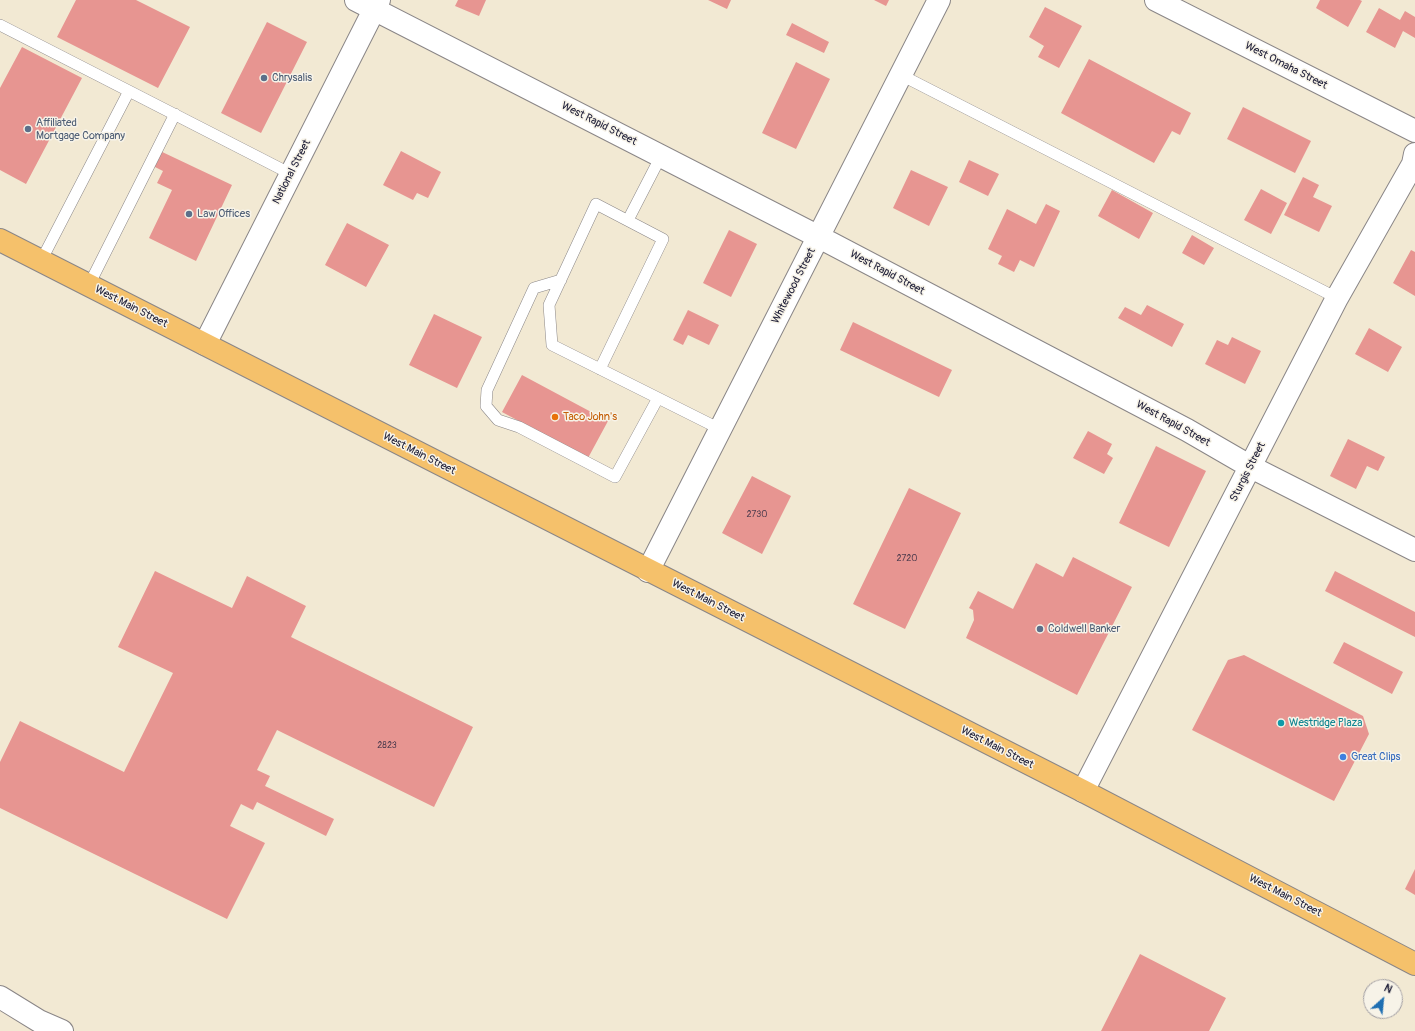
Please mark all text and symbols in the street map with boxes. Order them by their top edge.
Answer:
street label: West Omaha Street [1243,39,1329,93]
place label: Chrysalis [272,71,312,85]
marker: Chrysalis [259,73,269,83]
street label: West Rapid Street [559,99,639,149]
place label: Affiliated Mortgage Company [36,116,125,142]
marker: Affiliated Mortgage Company [23,124,33,134]
street label: National Street [270,138,314,206]
place label: Law Offices [197,207,250,221]
marker: Law Offices [184,209,194,219]
street label: Whitewood Street [769,246,819,326]
street label: West Rapid Street [847,248,927,298]
street label: West Main Street [92,283,170,331]
street label: West Rapid Street [1134,398,1212,450]
place label: Taco John's [563,410,617,424]
marker: Taco John's [550,412,560,422]
street label: West Main Street [380,430,458,478]
street label: Sturgis Street [1227,440,1269,504]
house number: 2730 [747,510,767,520]
house number: 2720 [897,554,917,564]
street label: West Main Street [669,577,747,625]
place label: Coldwell Banker [1048,622,1120,636]
marker: Coldwell Banker [1035,624,1045,634]
place label: Westridge Plaza [1289,716,1362,730]
marker: Westridge Plaza [1276,718,1286,728]
street label: West Main Street [958,724,1036,772]
house number: 2823 [377,741,397,751]
place label: Great Clips [1351,750,1400,764]
marker: Great Clips [1338,752,1348,762]
street label: West Main Street [1246,872,1324,920]
north arrow [1363,979,1403,1019]
text: N [1382,981,1394,996]

